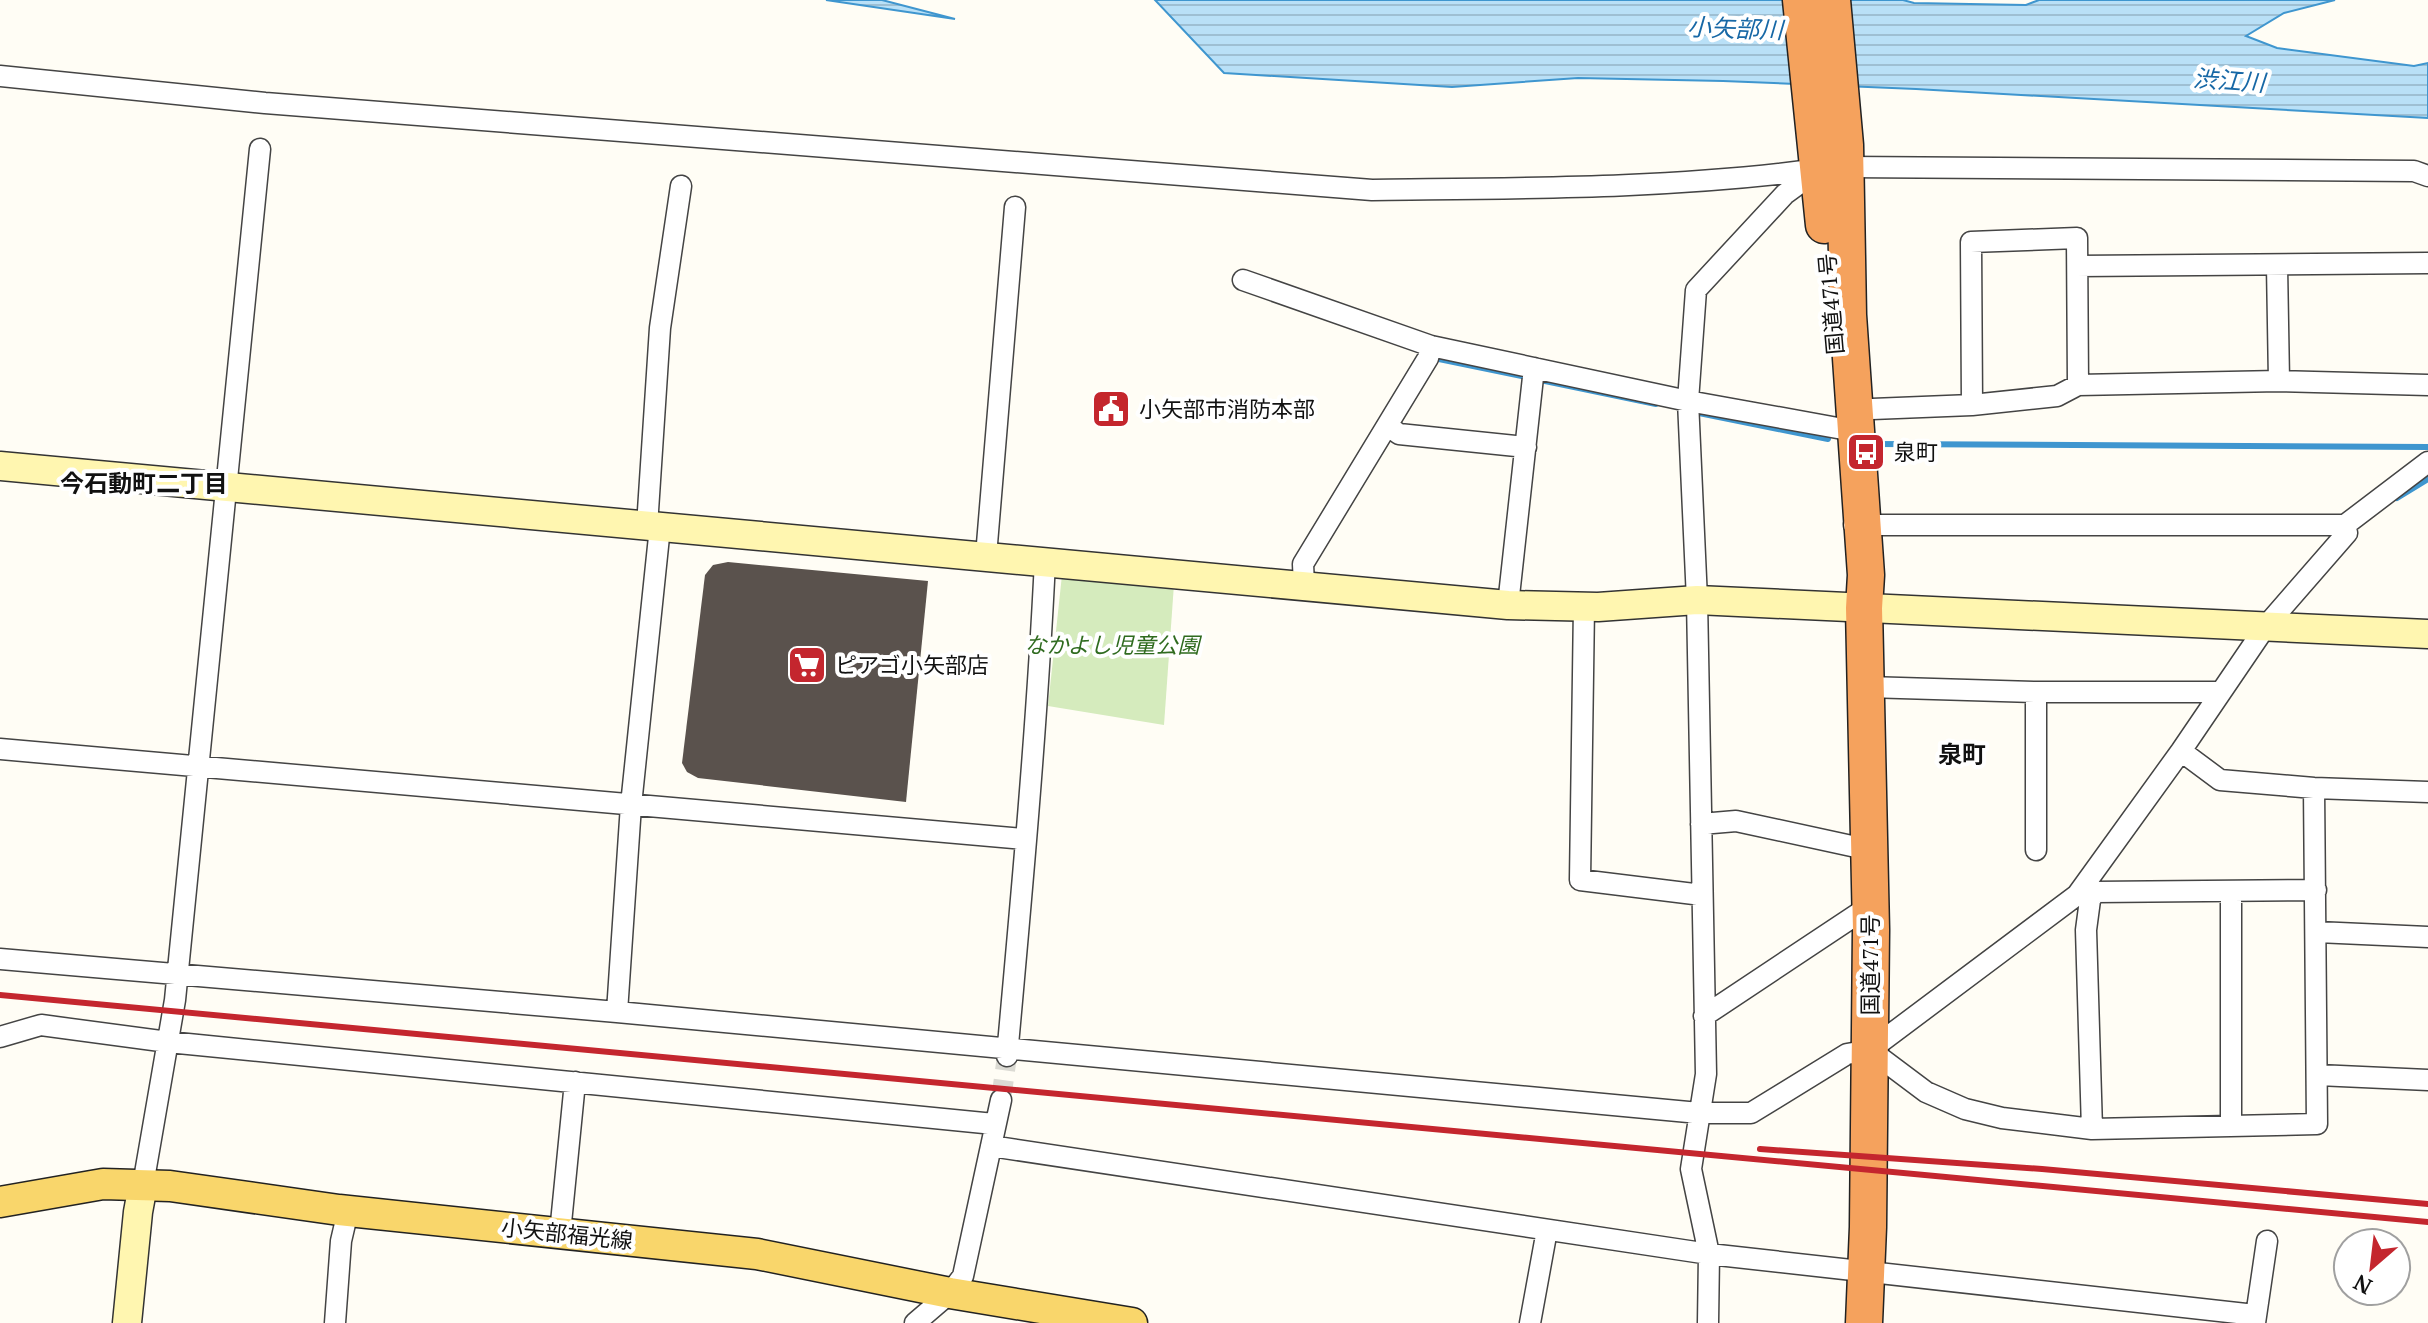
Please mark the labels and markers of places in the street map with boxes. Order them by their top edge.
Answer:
public building icon: 小矢部市消防本部 [1090,388,1132,430]
place label: 小矢部市消防本部 [1139,394,1315,423]
bus stop icon: 泉町 [1845,431,1887,473]
place label: 泉町 [1894,437,1938,466]
supermarket icon: ピアゴ小矢部店 [786,644,828,686]
place label: ピアゴ小矢部店 [835,650,989,679]

